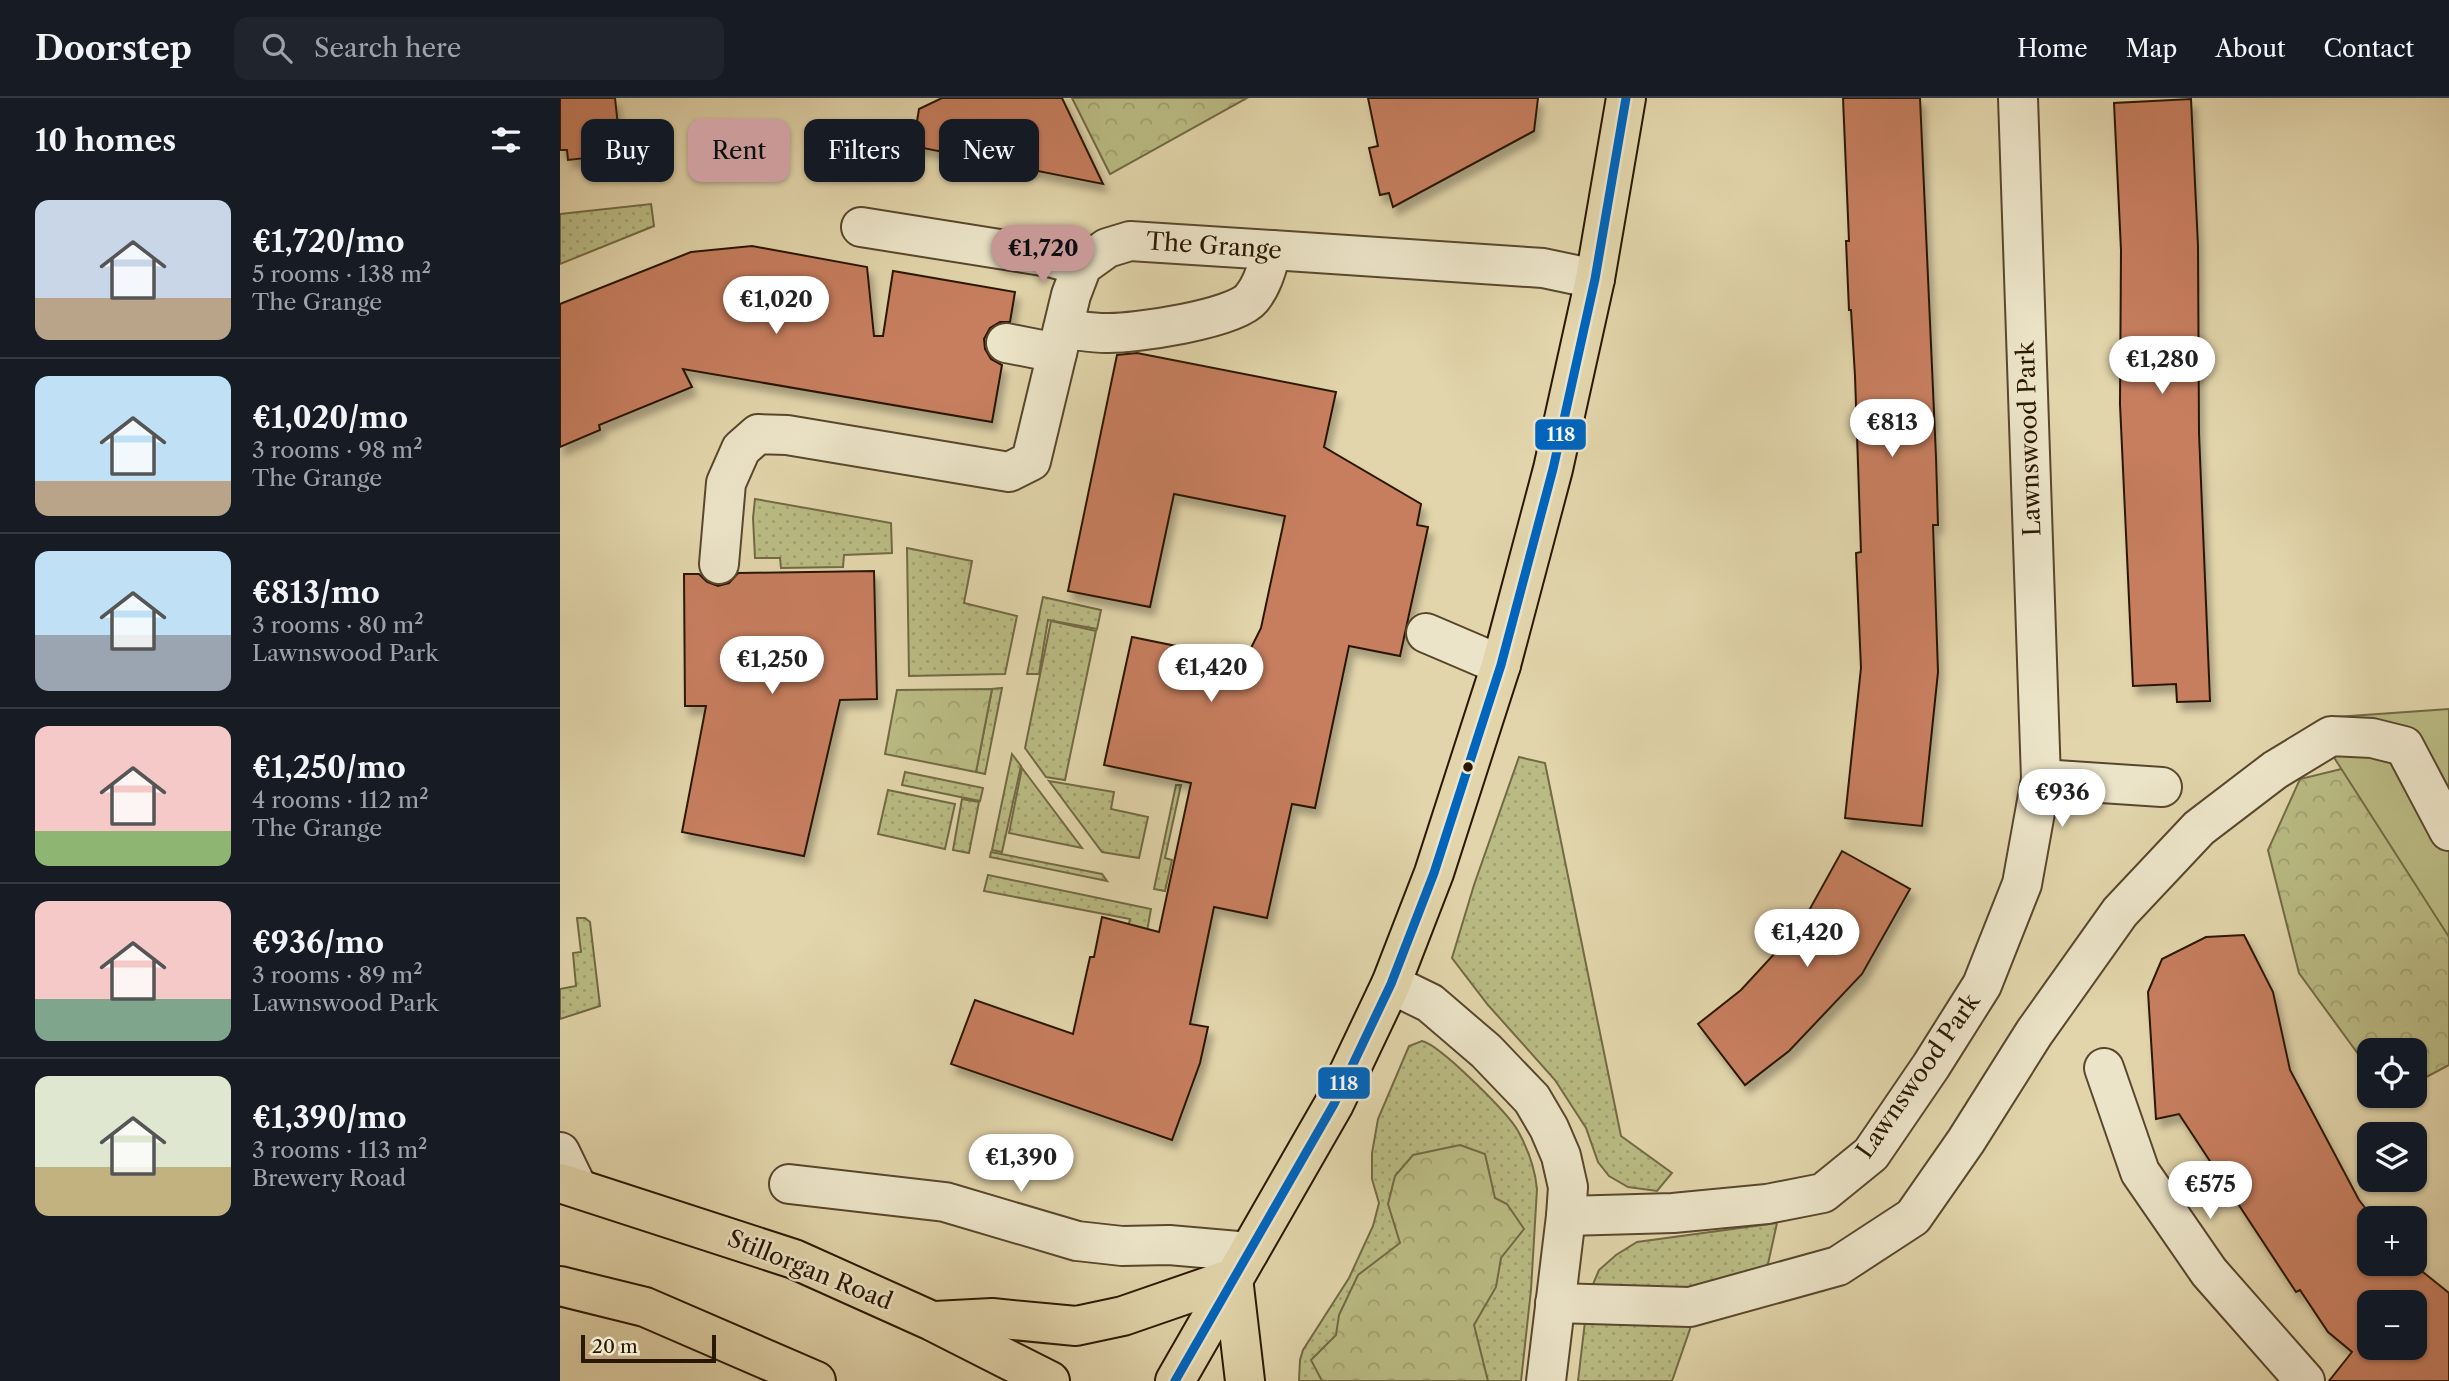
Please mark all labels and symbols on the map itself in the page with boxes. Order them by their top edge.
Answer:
pin: €1,720 [986,226,1100,285]
street label: The Grange [1145,226,1283,265]
pin: €1,020 [719,276,833,336]
pin: €1,280 [2105,336,2219,396]
street label: Lawnswood Park [2011,340,2046,537]
pin: €813 [1851,400,1933,459]
line badge: 118 [1534,418,1587,451]
text: 118 [1547,423,1575,446]
pin: €1,250 [715,636,829,696]
pin: €1,420 [1154,644,1268,704]
unlabelled marker [1461,760,1475,774]
pin: €936 [2021,770,2103,829]
pin: €1,420 [1750,910,1864,969]
street label: Lawnswood Park [1850,987,1986,1164]
line badge: 118 [1317,1066,1371,1100]
text: 118 [1330,1072,1358,1095]
pin: €1,390 [964,1134,1078,1194]
pin: €575 [2169,1162,2251,1221]
street label: Stillorgan Road [724,1223,897,1316]
scale bar [581,1332,716,1364]

